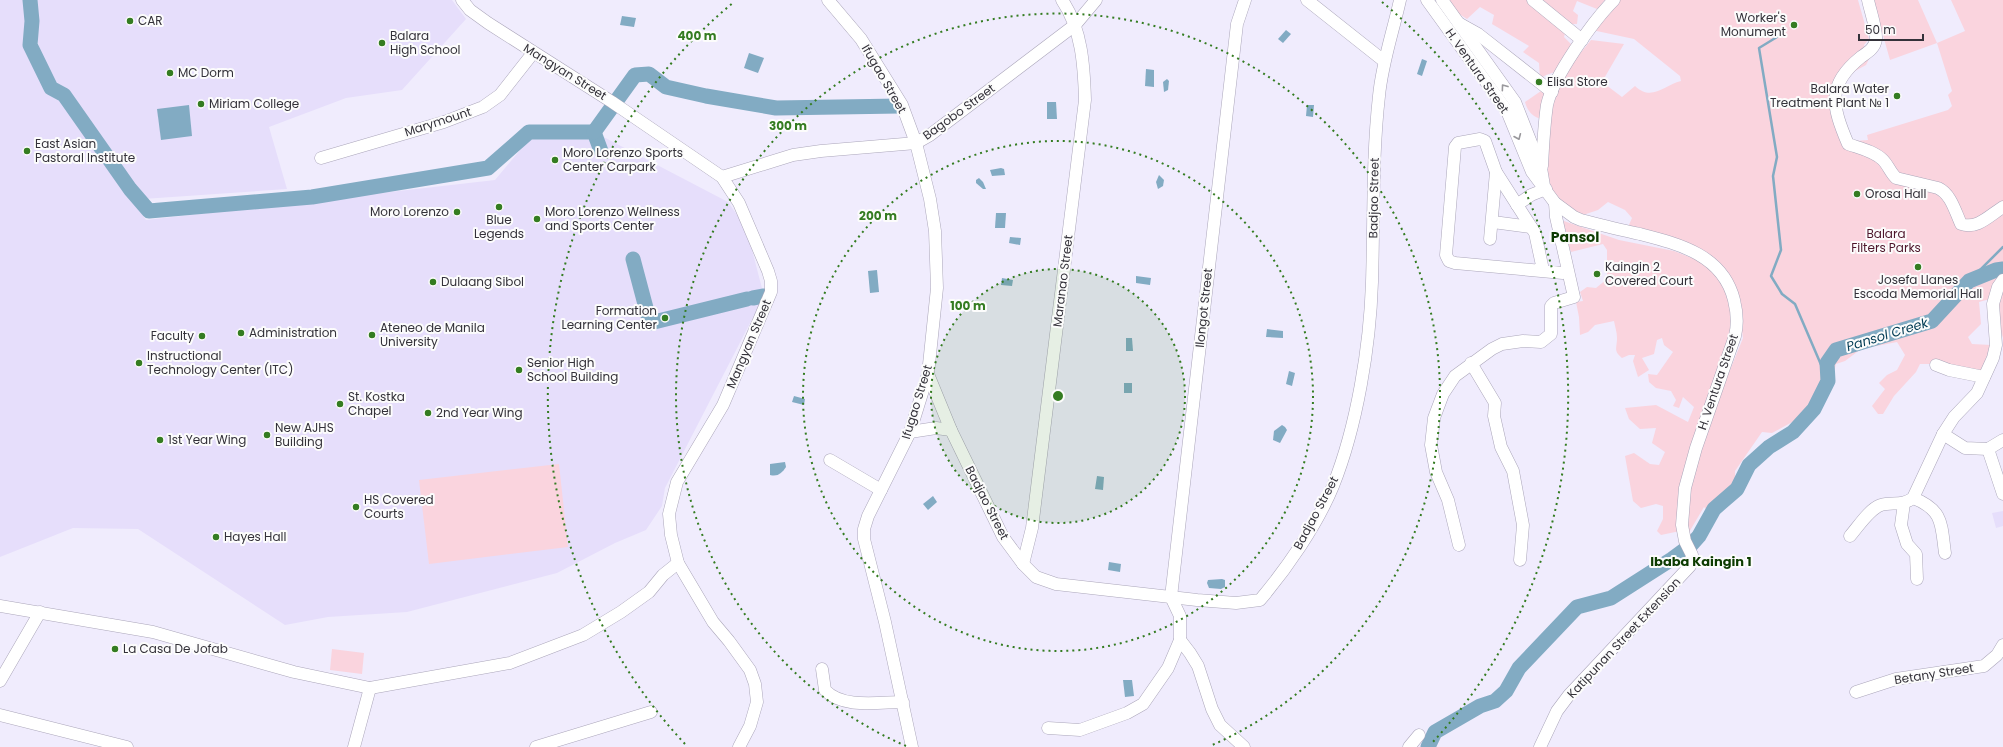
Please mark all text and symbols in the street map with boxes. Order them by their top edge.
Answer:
place label: Worker's Monument [1721,9,1786,40]
place label: CAR [138,12,163,29]
marker: CAR [125,16,135,26]
scale bar [1859,16,1923,42]
marker: Worker's Monument [1789,20,1799,30]
text: 50 m [1865,21,1896,38]
street label: H. Ventura Street [1442,25,1513,117]
place label: Balara High School [390,27,461,58]
text: 400 m [677,27,717,44]
marker: Balara High School [377,38,387,48]
street label: Mangyan Street [520,39,610,104]
street label: Ifugao Street [858,41,911,116]
place label: MC Dorm [178,64,234,81]
marker: MC Dorm [165,68,175,78]
place label: Elisa Store [1547,73,1608,90]
marker: Elisa Store [1534,77,1544,87]
street label: Bagobo Street [919,80,998,144]
place label: Balara Water Treatment Plant № 1 [1770,80,1890,111]
one-way arrow [1501,84,1508,91]
marker: Balara Water Treatment Plant № 1 [1892,91,1902,101]
place label: Miriam College [209,95,299,112]
marker: Miriam College [196,99,206,109]
street label: Marymount [402,103,473,140]
text: 300 m [769,117,807,134]
one-way arrow [1513,134,1521,141]
place label: East Asian Pastoral Institute [35,135,135,166]
place label: Moro Lorenzo Sports Center Carpark [563,144,683,175]
marker: East Asian Pastoral Institute [22,146,32,156]
marker: Moro Lorenzo Sports Center Carpark [550,155,560,165]
street label: Badjao Street [1364,157,1383,238]
place label: Orosa Hall [1865,185,1927,202]
marker: Orosa Hall [1852,189,1862,199]
marker: Blue Legends [494,202,504,212]
place label: Moro Lorenzo [370,203,449,220]
place label: Moro Lorenzo Wellness and Sports Center [545,203,680,234]
marker: Moro Lorenzo [452,207,462,217]
text: 200 m [859,207,897,224]
place label: Blue Legends [474,211,524,242]
marker: Moro Lorenzo Wellness and Sports Center [532,214,542,224]
park label: Balara Filters Parks [1851,225,1921,256]
district label: Pansol [1551,227,1599,247]
street label: Maranao Street [1048,234,1077,328]
place label: Kaingin 2 Covered Court [1605,258,1693,289]
marker: Josefa Llanes Escoda Memorial Hall [1913,262,1923,272]
street label: Ilongot Street [1191,267,1216,349]
marker: Kaingin 2 Covered Court [1592,269,1602,279]
place label: Josefa Llanes Escoda Memorial Hall [1854,271,1982,302]
place label: Dulaang Sibol [441,273,524,290]
marker: Dulaang Sibol [428,277,438,287]
street label: Mangyan Street [722,297,775,391]
text: 100 m [950,297,986,314]
place label: Formation Learning Center [561,302,658,333]
marker: Formation Learning Center [660,313,670,323]
water label: Pansol Creek [1844,313,1932,356]
place label: Ateneo de Manila University [380,319,485,350]
place label: Administration [249,324,337,341]
place label: Faculty [151,327,194,344]
marker: Administration [236,328,246,338]
marker: Ateneo de Manila University [367,330,377,340]
marker: Faculty [197,331,207,341]
street label: H. Ventura Street [1693,332,1742,432]
place label: Instructional Technology Center (ITC) [147,347,293,378]
place label: Senior High School Building [527,354,618,385]
marker: Instructional Technology Center (ITC) [134,358,144,368]
street label: Ifugao Street [897,363,936,441]
marker: Senior High School Building [514,365,524,375]
place label: St. Kostka Chapel [348,388,405,419]
centre of rings [1051,389,1065,403]
marker: St. Kostka Chapel [335,399,345,409]
place label: 2nd Year Wing [436,404,523,421]
marker: 2nd Year Wing [423,408,433,418]
place label: New AJHS Building [275,419,334,450]
marker: New AJHS Building [262,430,272,440]
place label: 1st Year Wing [168,431,246,448]
marker: 1st Year Wing [155,435,165,445]
street label: Badjao Street [962,463,1013,543]
street label: Badjao Street [1289,473,1342,552]
place label: HS Covered Courts [364,491,434,522]
marker: HS Covered Courts [351,502,361,512]
place label: Hayes Hall [224,528,286,545]
marker: Hayes Hall [211,532,221,542]
district label: Ibaba Kaingin 1 [1650,552,1752,571]
street label: Katipunan Street Extension [1563,574,1684,702]
place label: La Casa De Jofab [123,640,228,657]
marker: La Casa De Jofab [110,644,120,654]
street label: Betany Street [1893,659,1975,688]

